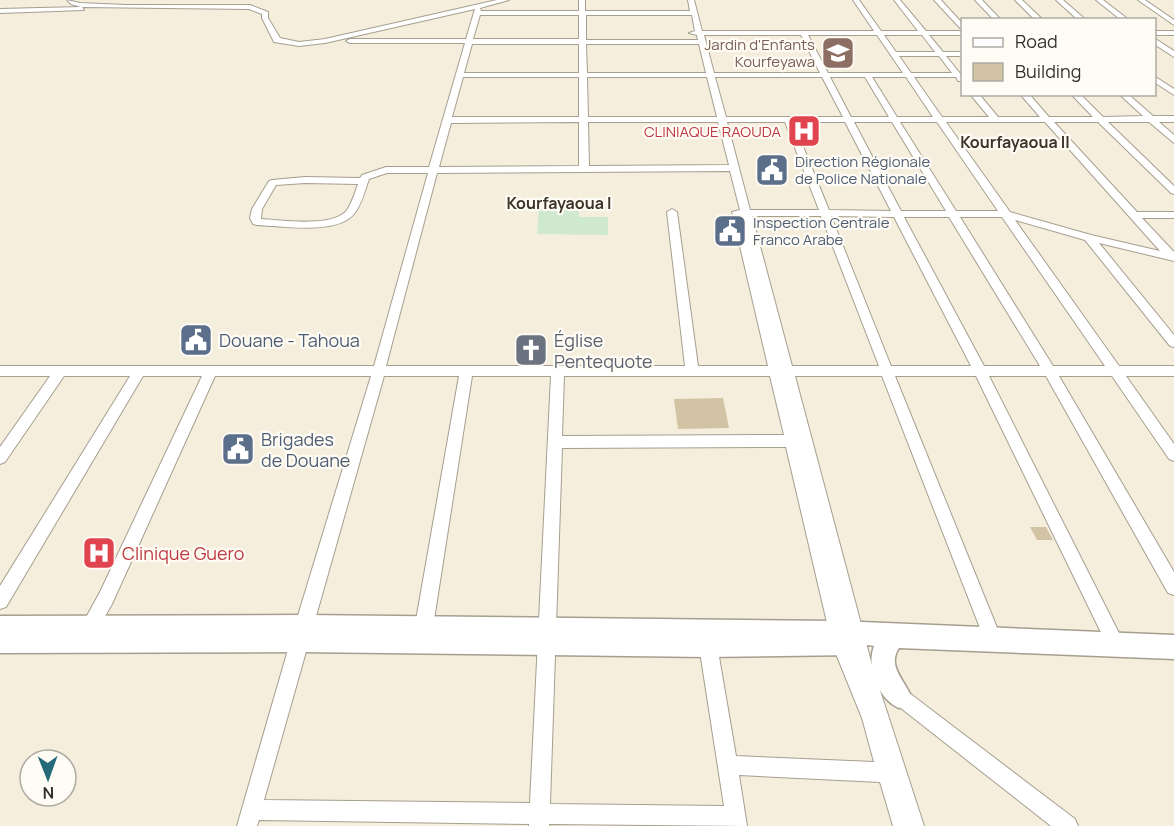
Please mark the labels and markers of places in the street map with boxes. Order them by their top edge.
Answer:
place label: Jardin d'Enfants Kourfeyawa [704,34,815,72]
school or university icon: Jardin d'Enfants Kourfeyawa [820,35,856,71]
hospital icon: CLINIAQUE RAOUDA [786,113,822,149]
place label: CLINIAQUE RAOUDA [644,121,781,142]
place label: Direction Régionale de Police Nationale [795,151,930,189]
public building icon: Direction Régionale de Police Nationale [754,152,790,188]
place label: Inspection Centrale Franco Arabe [753,212,890,250]
public building icon: Inspection Centrale Franco Arabe [712,213,748,249]
public building icon: Douane - Tahoua [178,322,214,358]
place label: Douane - Tahoua [219,328,360,352]
place label: Église Pentequote [554,328,653,373]
church icon: Église Pentequote [513,332,549,368]
place label: Brigades de Douane [261,427,350,472]
public building icon: Brigades de Douane [220,431,256,467]
hospital icon: Clinique Guero [81,535,117,571]
place label: Clinique Guero [122,541,245,565]

